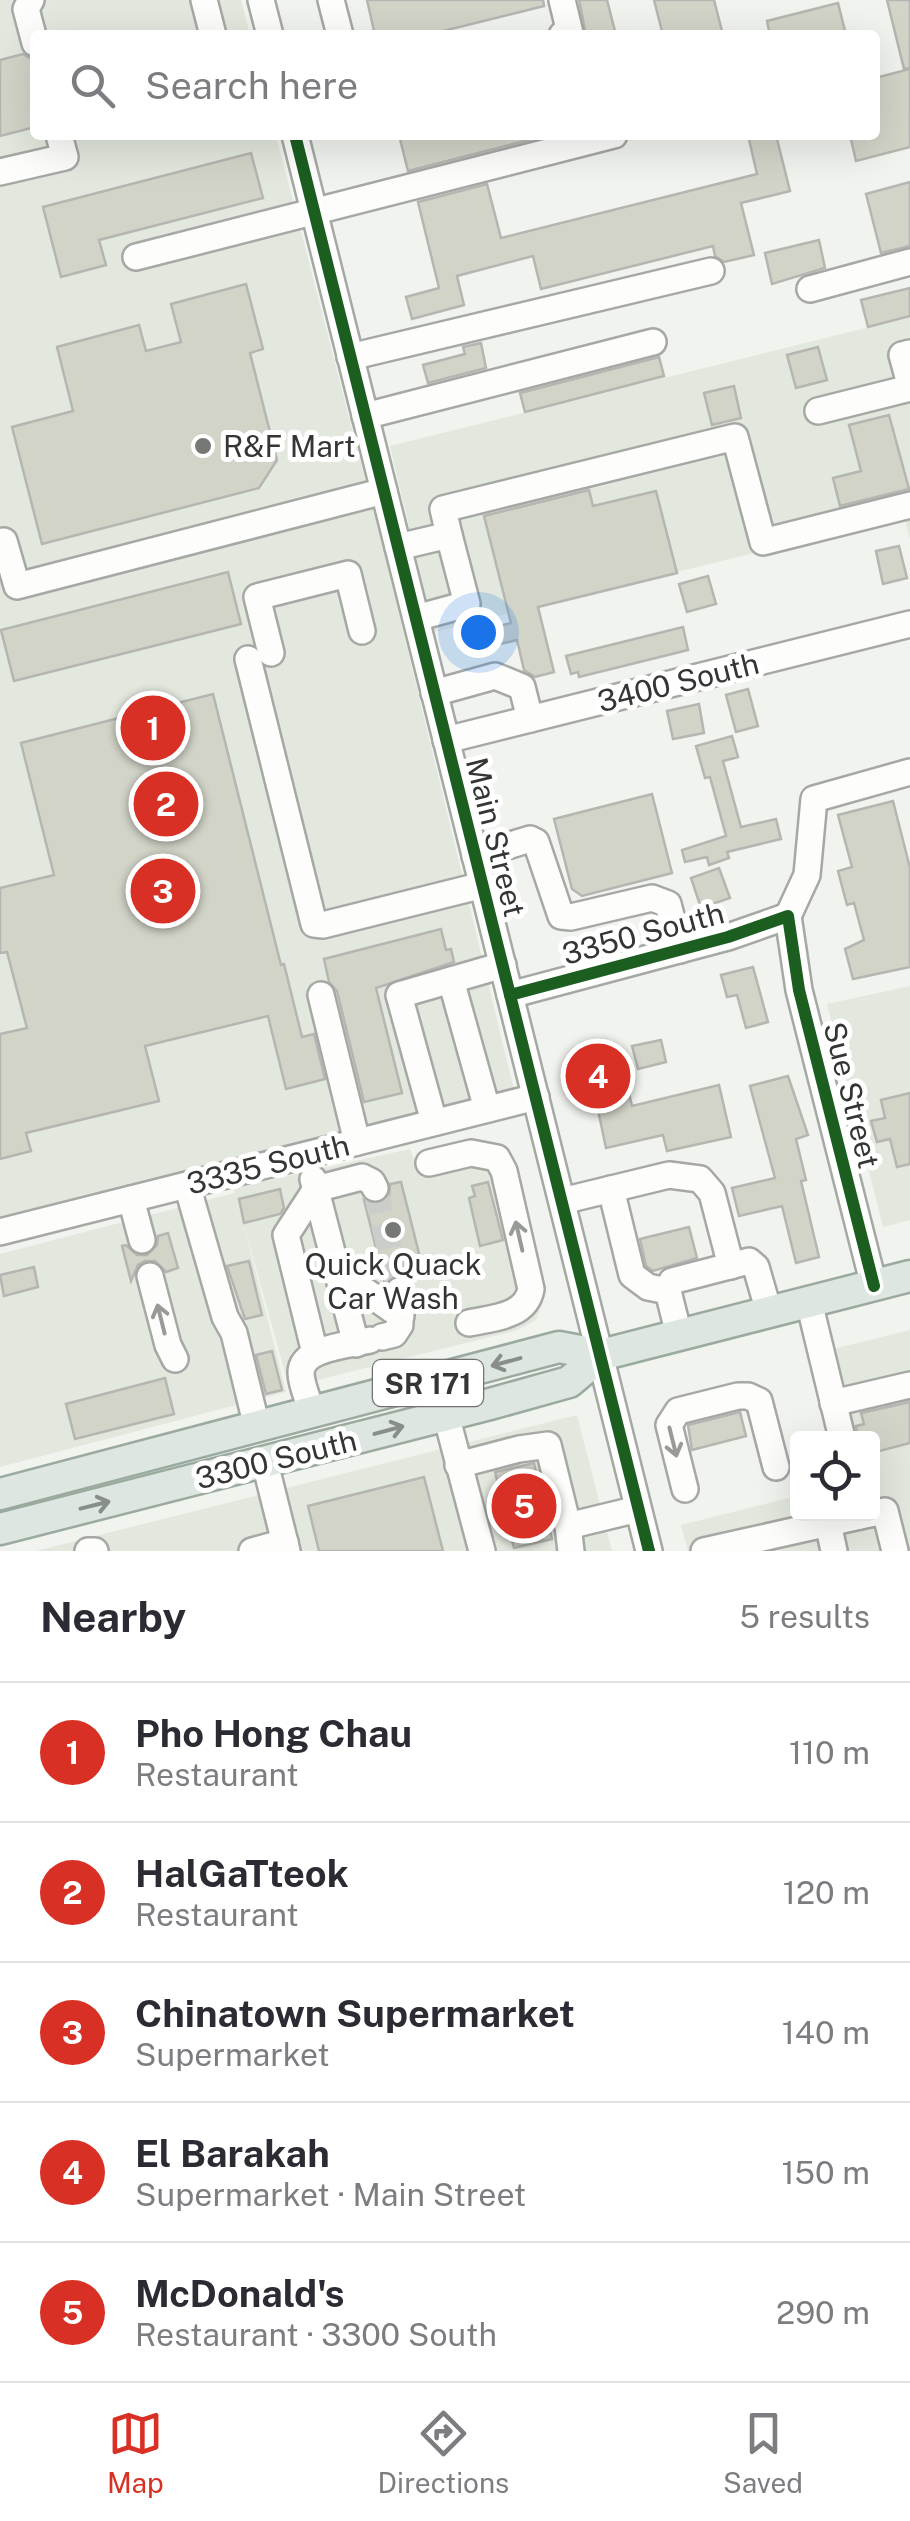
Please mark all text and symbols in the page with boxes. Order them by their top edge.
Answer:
search box [30,30,880,140]
icon: search [65,58,120,113]
text: Search here [145,63,358,108]
place label: R&F Mart [223,428,356,464]
marker: R&F Mart [192,435,214,457]
your location [453,607,504,658]
street label: 3400 South [594,645,762,719]
pin: 1 [120,690,186,766]
street label: Main Street [459,754,533,920]
pin: 2 [134,766,198,842]
pin: 3 [130,854,196,928]
street label: 3350 South [558,894,728,972]
street label: Sue Street [816,1018,888,1172]
pin: 4 [566,1038,630,1114]
street label: 3335 South [183,1126,353,1202]
marker: Quick Quack Car Wash [382,1219,404,1241]
one-way arrow [509,1220,527,1252]
place label: Quick Quack Car Wash [304,1246,482,1316]
one-way arrow [151,1304,169,1336]
one-way arrow [491,1353,522,1372]
road number: SR 171 [373,1360,483,1406]
one-way arrow [373,1420,405,1439]
street label: 3300 South [192,1422,360,1496]
one-way arrow [665,1426,684,1457]
map controls [790,1431,880,1521]
button: locate [790,1431,880,1521]
pin: 5 [492,1468,556,1544]
one-way arrow [79,1495,110,1514]
text: Nearby [40,1592,186,1641]
text: 5 results [739,1598,870,1635]
text: Pho Hong Chau [135,1711,412,1756]
text: 1 [66,1734,79,1771]
text: 110 m [789,1734,870,1771]
text: Restaurant [135,1756,299,1793]
text: HalGaTteok [135,1851,349,1896]
text: 2 [62,1874,83,1911]
text: 120 m [783,1874,870,1911]
text: Restaurant [135,1896,299,1933]
text: Chinatown Supermarket [135,1991,575,2036]
text: 3 [62,2014,83,2051]
text: 140 m [782,2014,870,2051]
text: Supermarket [135,2036,330,2073]
text: El Barakah [135,2131,330,2176]
text: 4 [62,2154,83,2191]
text: 150 m [781,2154,870,2191]
text: Supermarket · Main Street [135,2176,526,2213]
text: McDonald's [135,2271,345,2316]
text: 5 [62,2294,83,2331]
text: 290 m [776,2294,870,2331]
text: Restaurant · 3300 South [135,2316,497,2353]
tab: Map [107,2406,164,2499]
tab: Directions [378,2406,509,2499]
tab: Saved [723,2406,803,2499]

